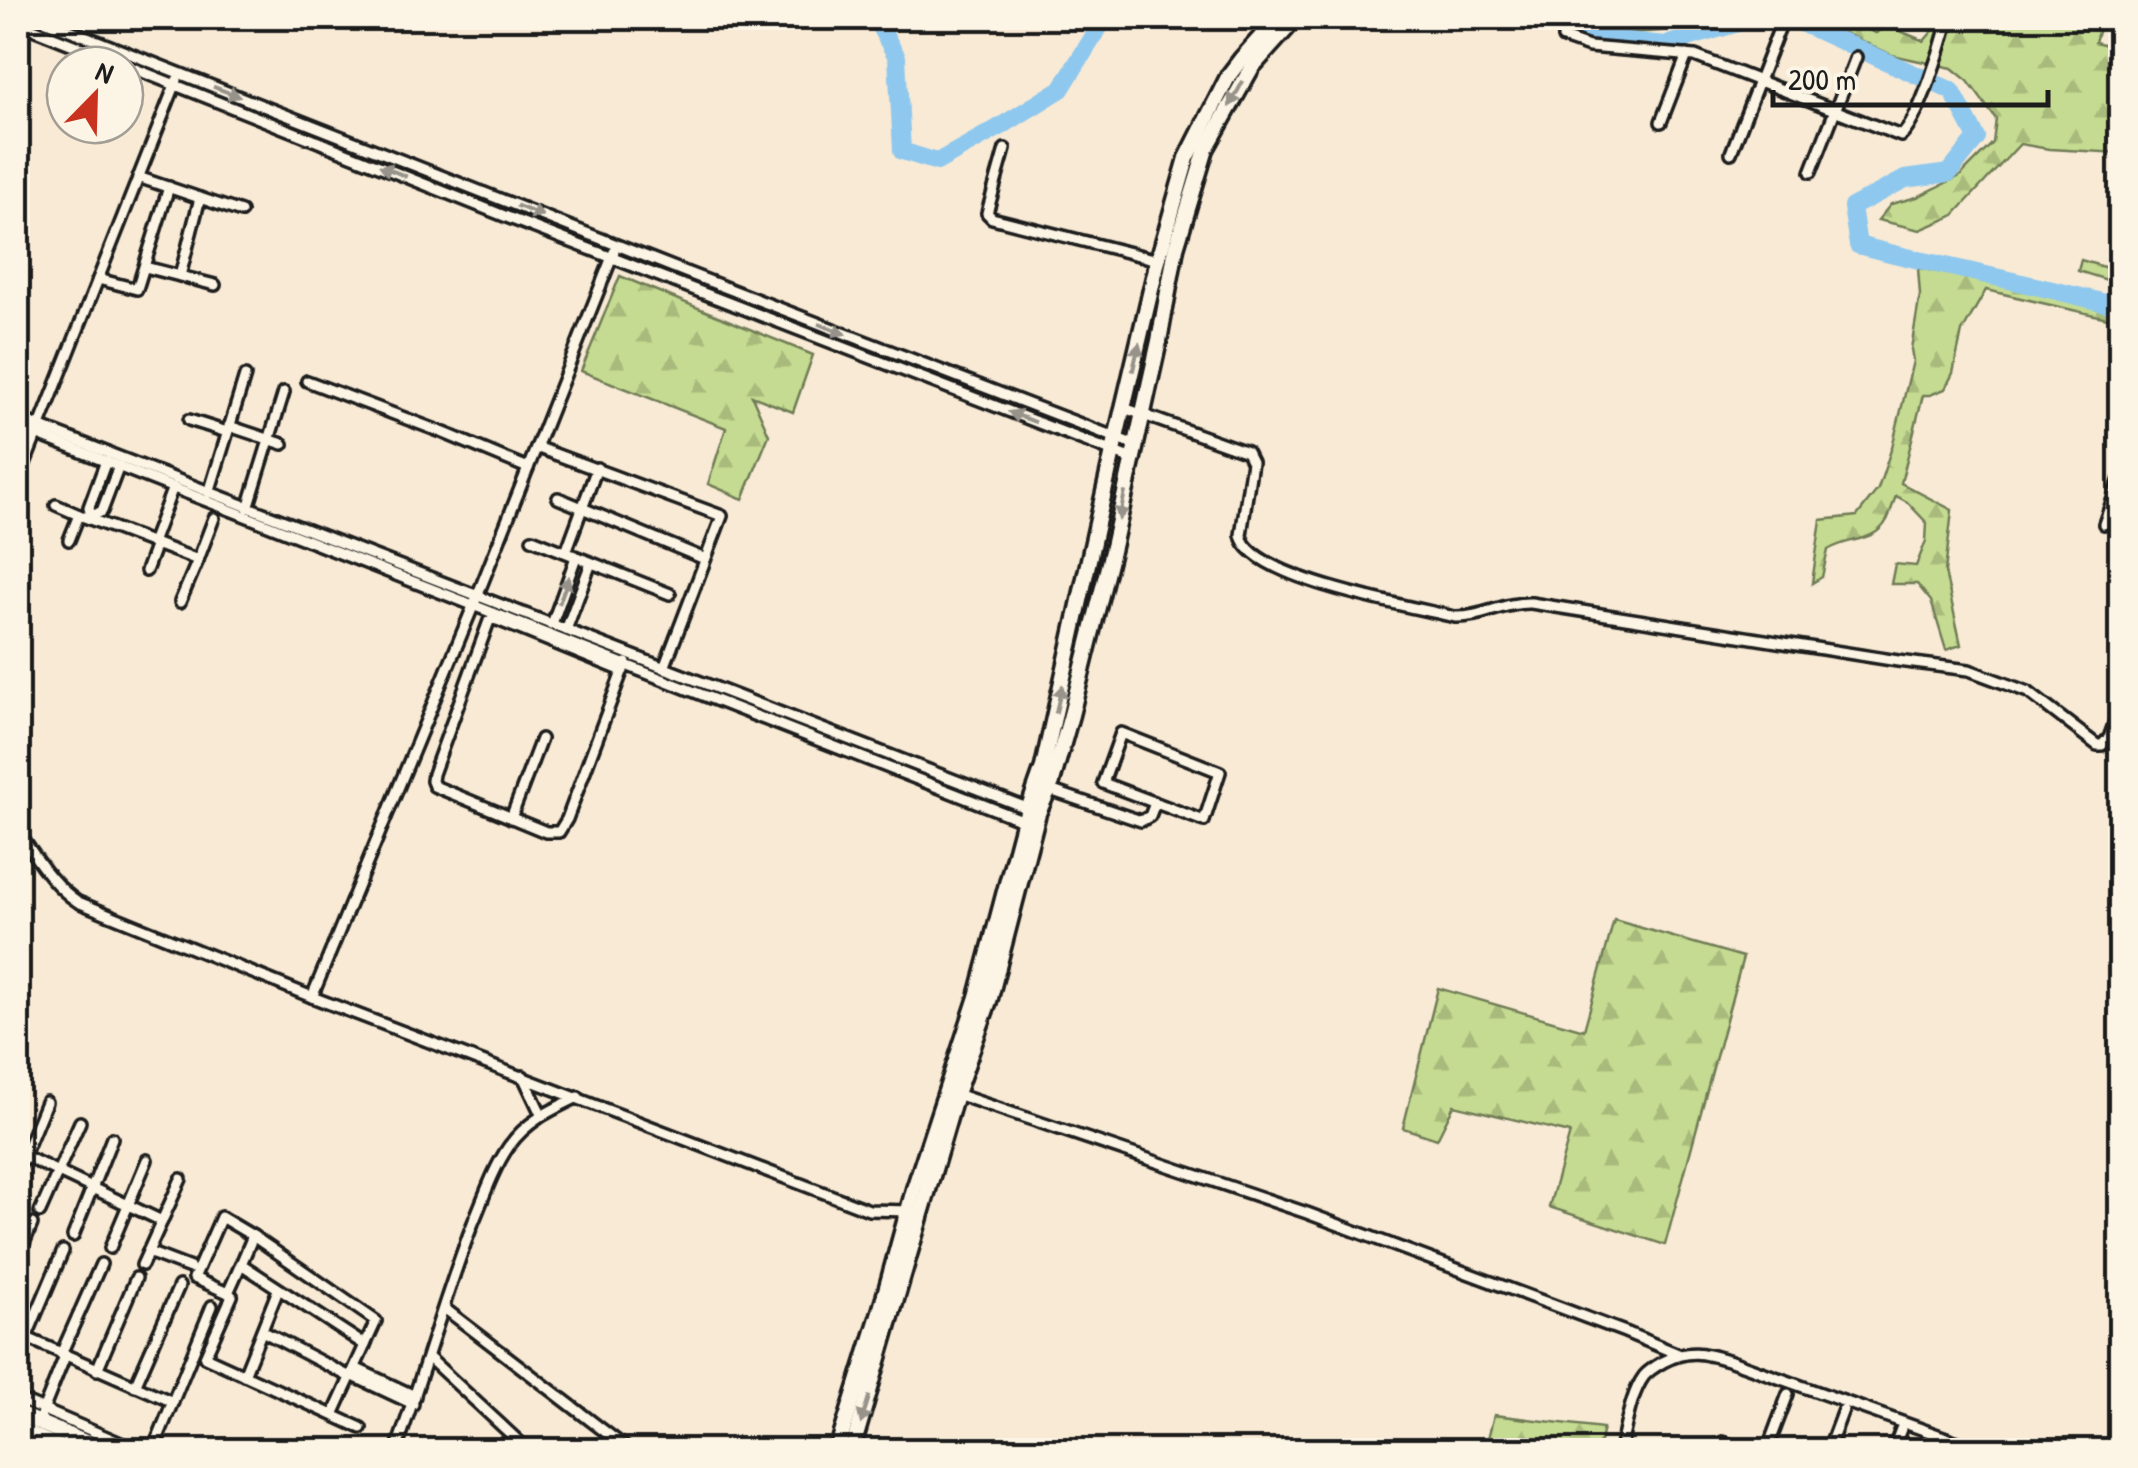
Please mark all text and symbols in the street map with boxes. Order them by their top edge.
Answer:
north arrow [45,45,145,145]
scale bar [1773,45,2048,107]
text: N [90,52,119,92]
text: 200 m [1788,59,1856,99]
one-way arrow [1228,80,1246,108]
one-way arrow [213,84,243,100]
one-way arrow [378,163,408,179]
one-way arrow [515,203,545,219]
one-way arrow [818,322,848,337]
one-way arrow [1129,341,1144,372]
one-way arrow [1007,408,1037,424]
one-way arrow [1113,491,1129,522]
one-way arrow [557,575,572,605]
one-way arrow [1052,683,1067,714]
one-way arrow [857,1396,872,1426]

